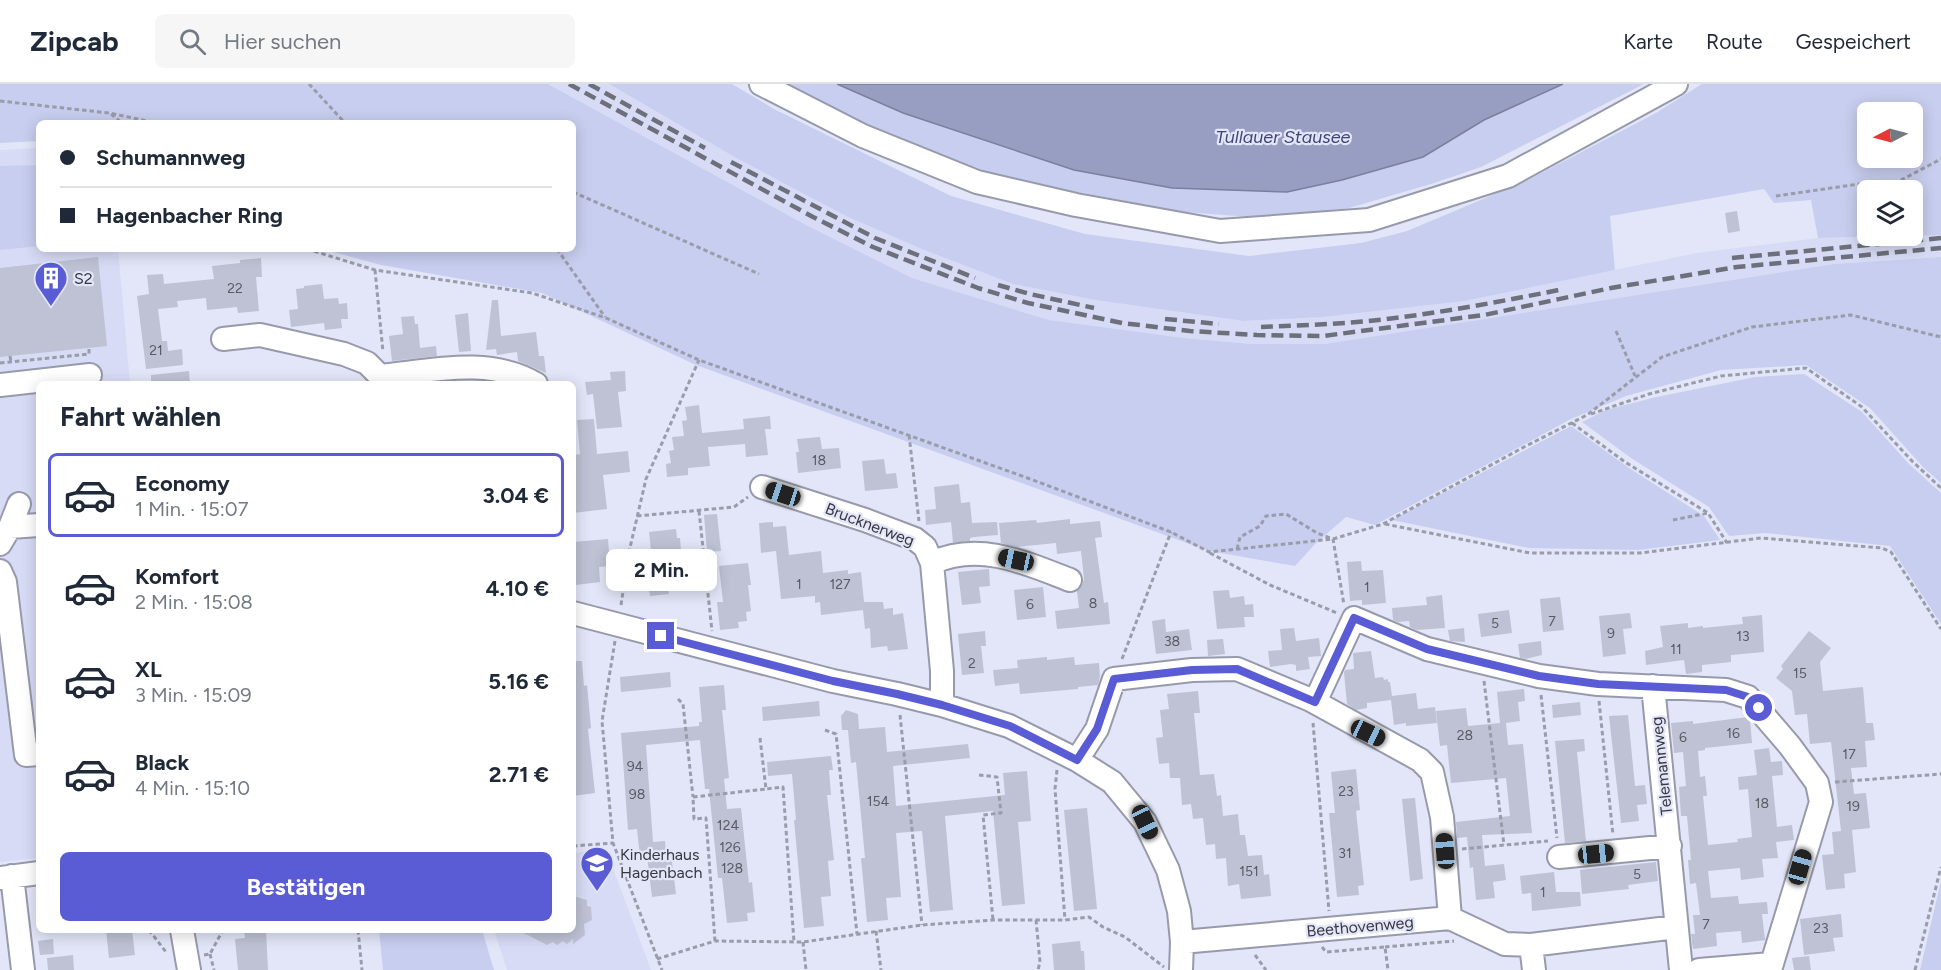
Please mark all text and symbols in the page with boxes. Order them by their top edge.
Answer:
search box [155,14,575,68]
text: Zipcab [30,24,119,58]
icon: search [176,25,209,58]
text: Hier suchen [224,28,341,55]
text: Karte [1623,29,1673,54]
text: Route [1706,29,1762,54]
text: Gespeichert [1795,29,1911,54]
north arrow [1857,102,1923,168]
map controls [1857,102,1923,246]
water label: Tullauer Stausee [1216,126,1351,148]
text: Schumannweg [96,144,245,171]
button: layers [1857,180,1923,246]
text: Hagenbacher Ring [96,202,283,229]
building icon: S2 [33,260,69,307]
place label: S2 [74,269,93,288]
house number: 22 [227,280,243,297]
house number: 21 [149,342,163,359]
text: Fahrt wählen [60,400,221,433]
house number: 18 [812,452,826,469]
icon: car [63,468,117,522]
text: Economy [135,470,230,497]
car [763,480,803,508]
text: 3.04 € [483,482,549,509]
text: 1 Min. · 15:07 [135,497,248,521]
street label: Brucknerweg [822,499,917,550]
car [997,547,1035,573]
callout: 2 Min. [606,549,716,591]
text: 2 Min. [634,558,689,582]
icon: car [63,561,117,615]
text: Komfort [135,563,219,590]
text: 4.10 € [486,575,549,602]
house number: 1 [796,576,802,593]
house number: 127 [829,576,851,593]
house number: 1 [1364,579,1370,596]
text: 2 Min. · 15:08 [135,590,253,614]
house number: 8 [1089,595,1097,612]
house number: 6 [1026,596,1034,613]
house number: 7 [1548,613,1556,630]
house number: 5 [1491,615,1499,632]
route end [647,622,674,649]
house number: 9 [1607,625,1615,642]
house number: 13 [1736,628,1750,645]
house number: 38 [1164,633,1180,650]
house number: 11 [1670,641,1682,658]
icon: car [63,654,117,708]
house number: 2 [968,655,976,672]
text: XL [135,656,162,683]
house number: 15 [1793,665,1807,682]
text: 5.16 € [488,668,549,695]
text: 3 Min. · 15:09 [135,683,252,707]
route start [1745,694,1772,721]
street label: Telemannweg [1647,716,1676,816]
car [1348,717,1388,749]
house number: 16 [1726,725,1740,742]
house number: 28 [1457,727,1473,744]
house number: 6 [1679,729,1687,746]
house number: 17 [1842,746,1856,763]
icon: car [63,747,117,801]
text: Black [135,749,189,776]
house number: 94 [627,758,644,775]
text: 2.71 € [489,761,549,788]
text: 4 Min. · 15:10 [135,776,250,800]
house number: 23 [1338,783,1354,800]
house number: 98 [629,786,645,803]
house number: 154 [867,793,890,810]
house number: 18 [1755,795,1769,812]
house number: 19 [1846,798,1860,815]
car [1129,802,1161,842]
house number: 124 [717,817,739,834]
car [1435,832,1455,870]
house number: 126 [719,839,741,856]
car [1577,843,1615,865]
school or university icon: Kinderhaus Hagenbach [579,845,615,892]
place label: Kinderhaus Hagenbach [620,845,702,882]
house number: 31 [1338,845,1352,862]
car [1786,847,1814,887]
button: Bestätigen [60,852,552,921]
house number: 128 [721,860,743,877]
house number: 151 [1239,863,1259,880]
house number: 5 [1633,866,1641,883]
house number: 1 [1540,884,1546,901]
street label: Beethovenweg [1306,912,1414,941]
house number: 7 [1702,916,1710,933]
house number: 23 [1813,920,1829,937]

